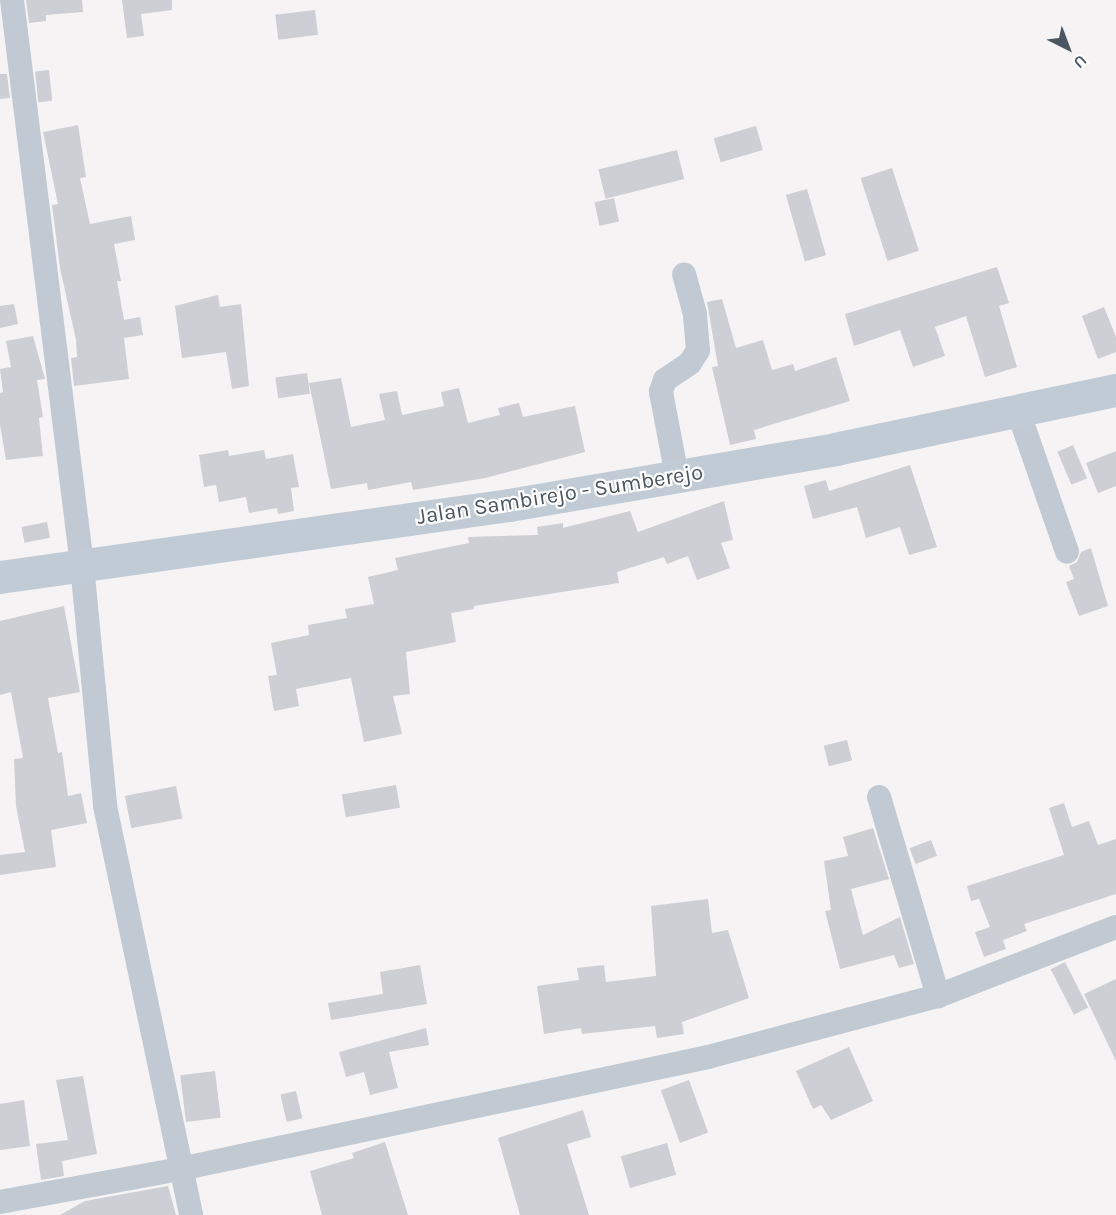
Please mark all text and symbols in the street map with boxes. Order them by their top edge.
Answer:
north arrow [1038,18,1098,78]
text: U [1070,51,1091,72]
street label: Jalan Sambirejo - Sumberejo [415,459,705,531]

